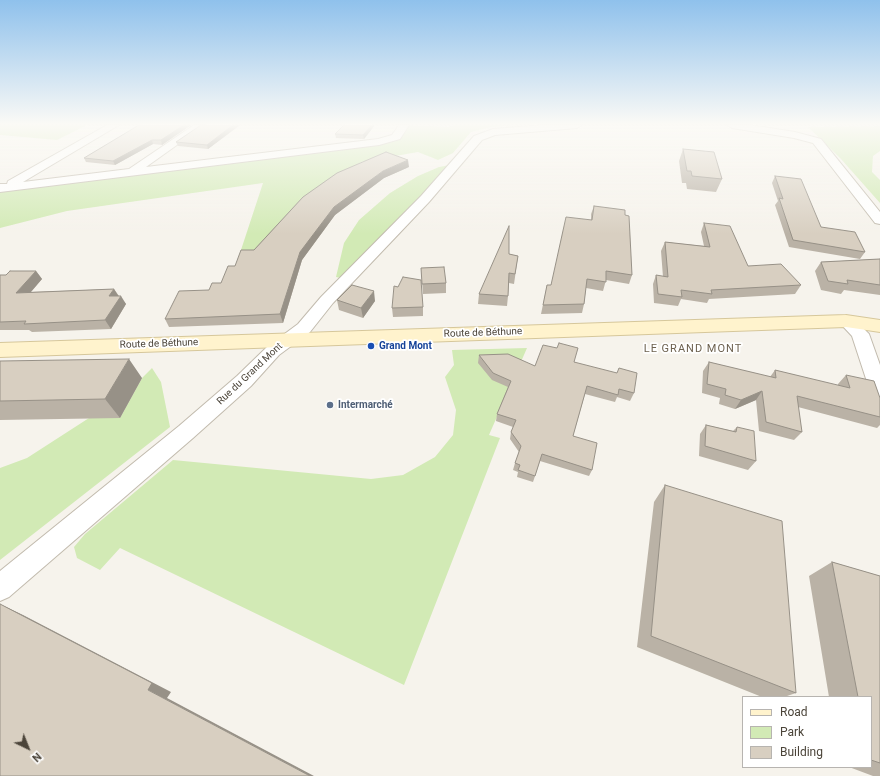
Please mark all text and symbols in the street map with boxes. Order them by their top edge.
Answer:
street label: Route de Béthune [444,326,522,340]
street label: Route de Béthune [120,337,198,351]
street label: Rue du Grand Mont [215,340,285,408]
place label: Grand Mont [379,340,432,352]
marker: Grand Mont [366,341,376,351]
district label: LE GRAND MONT [644,342,742,356]
place label: Intermarché [338,399,393,411]
marker: Intermarché [325,400,335,410]
legend [742,696,872,768]
text: Road [780,705,808,719]
text: Park [780,725,804,739]
north arrow [8,728,48,768]
text: Building [780,745,823,759]
text: N [29,750,44,765]

